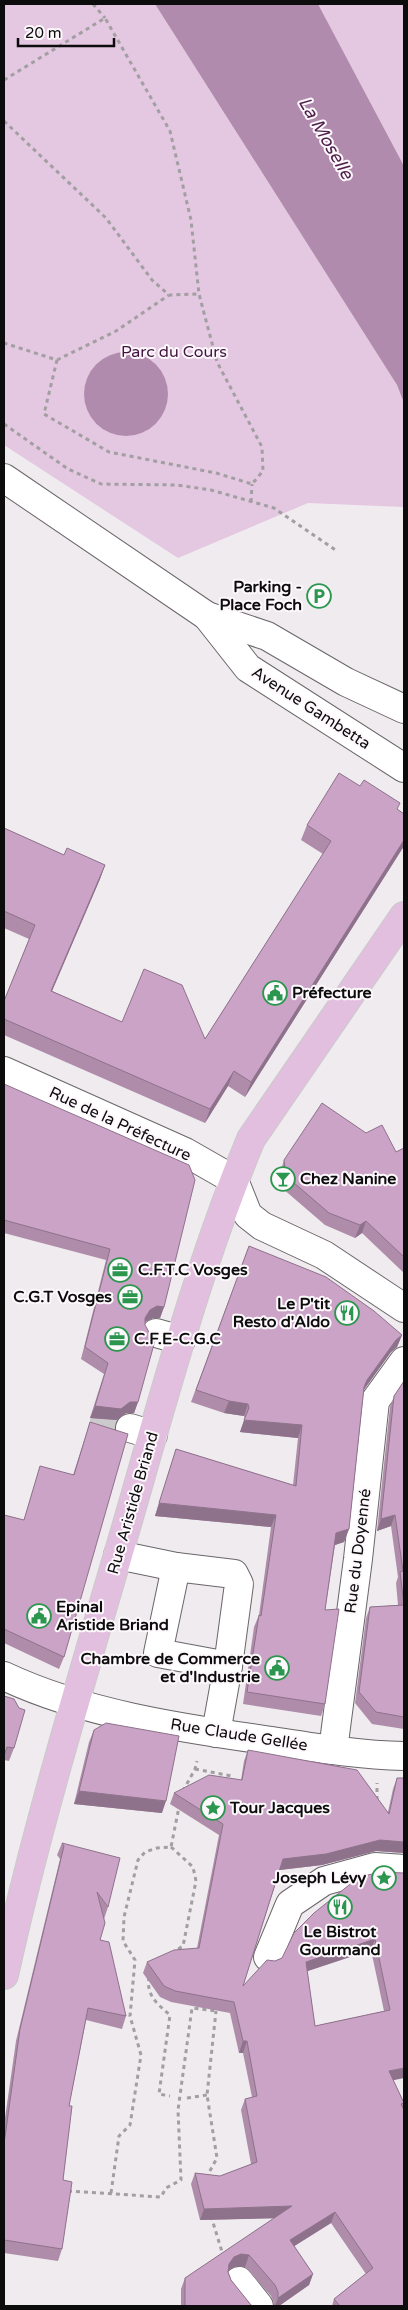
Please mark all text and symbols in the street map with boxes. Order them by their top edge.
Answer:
scale bar [18,15,114,47]
text: 20 m [25,24,62,42]
water label: La Moselle [294,93,359,184]
park label: Parc du Cours [121,342,227,362]
place label: Parking - Place Foch [220,577,302,615]
parking icon: Parking - Place Foch [306,583,332,609]
street label: Avenue Gambetta [248,662,374,754]
public building icon: Préfecture [262,980,288,1006]
place label: Préfecture [292,983,372,1003]
street label: Rue de la Préfecture [46,1082,194,1166]
bar icon: Chez Nanine [270,1166,296,1192]
place label: Chez Nanine [300,1169,396,1189]
office icon: C.F.T.C Vosges [107,1257,133,1283]
place label: C.F.T.C Vosges [138,1260,248,1280]
office icon: C.G.T Vosges [117,1284,143,1310]
place label: C.G.T Vosges [13,1287,112,1307]
place label: Le P'tit Resto d'Aldo [233,1294,331,1332]
restaurant icon: Le P'tit Resto d'Aldo [334,1300,360,1326]
office icon: C.F.E-C.G.C [104,1326,130,1352]
place label: C.F.E-C.G.C [134,1329,221,1349]
street label: Rue Aristide Briand [103,1429,163,1577]
street label: Rue du Doyenné [340,1487,376,1615]
place label: Epinal Aristide Briand [56,1597,169,1635]
public building icon: Epinal Aristide Briand [26,1603,52,1629]
place label: Chambre de Commerce et d'Industrie [81,1649,260,1687]
public building icon: Chambre de Commerce et d'Industrie [264,1655,290,1681]
street label: Rue Claude Gellée [169,1714,309,1756]
place icon: Tour Jacques [200,1795,226,1821]
place label: Tour Jacques [229,1798,330,1818]
place icon: Joseph Lévy [371,1865,397,1891]
place label: Joseph Lévy [272,1868,366,1888]
restaurant icon: Le Bistrot Gourmand [327,1894,353,1920]
place label: Le Bistrot Gourmand [299,1922,381,1960]

